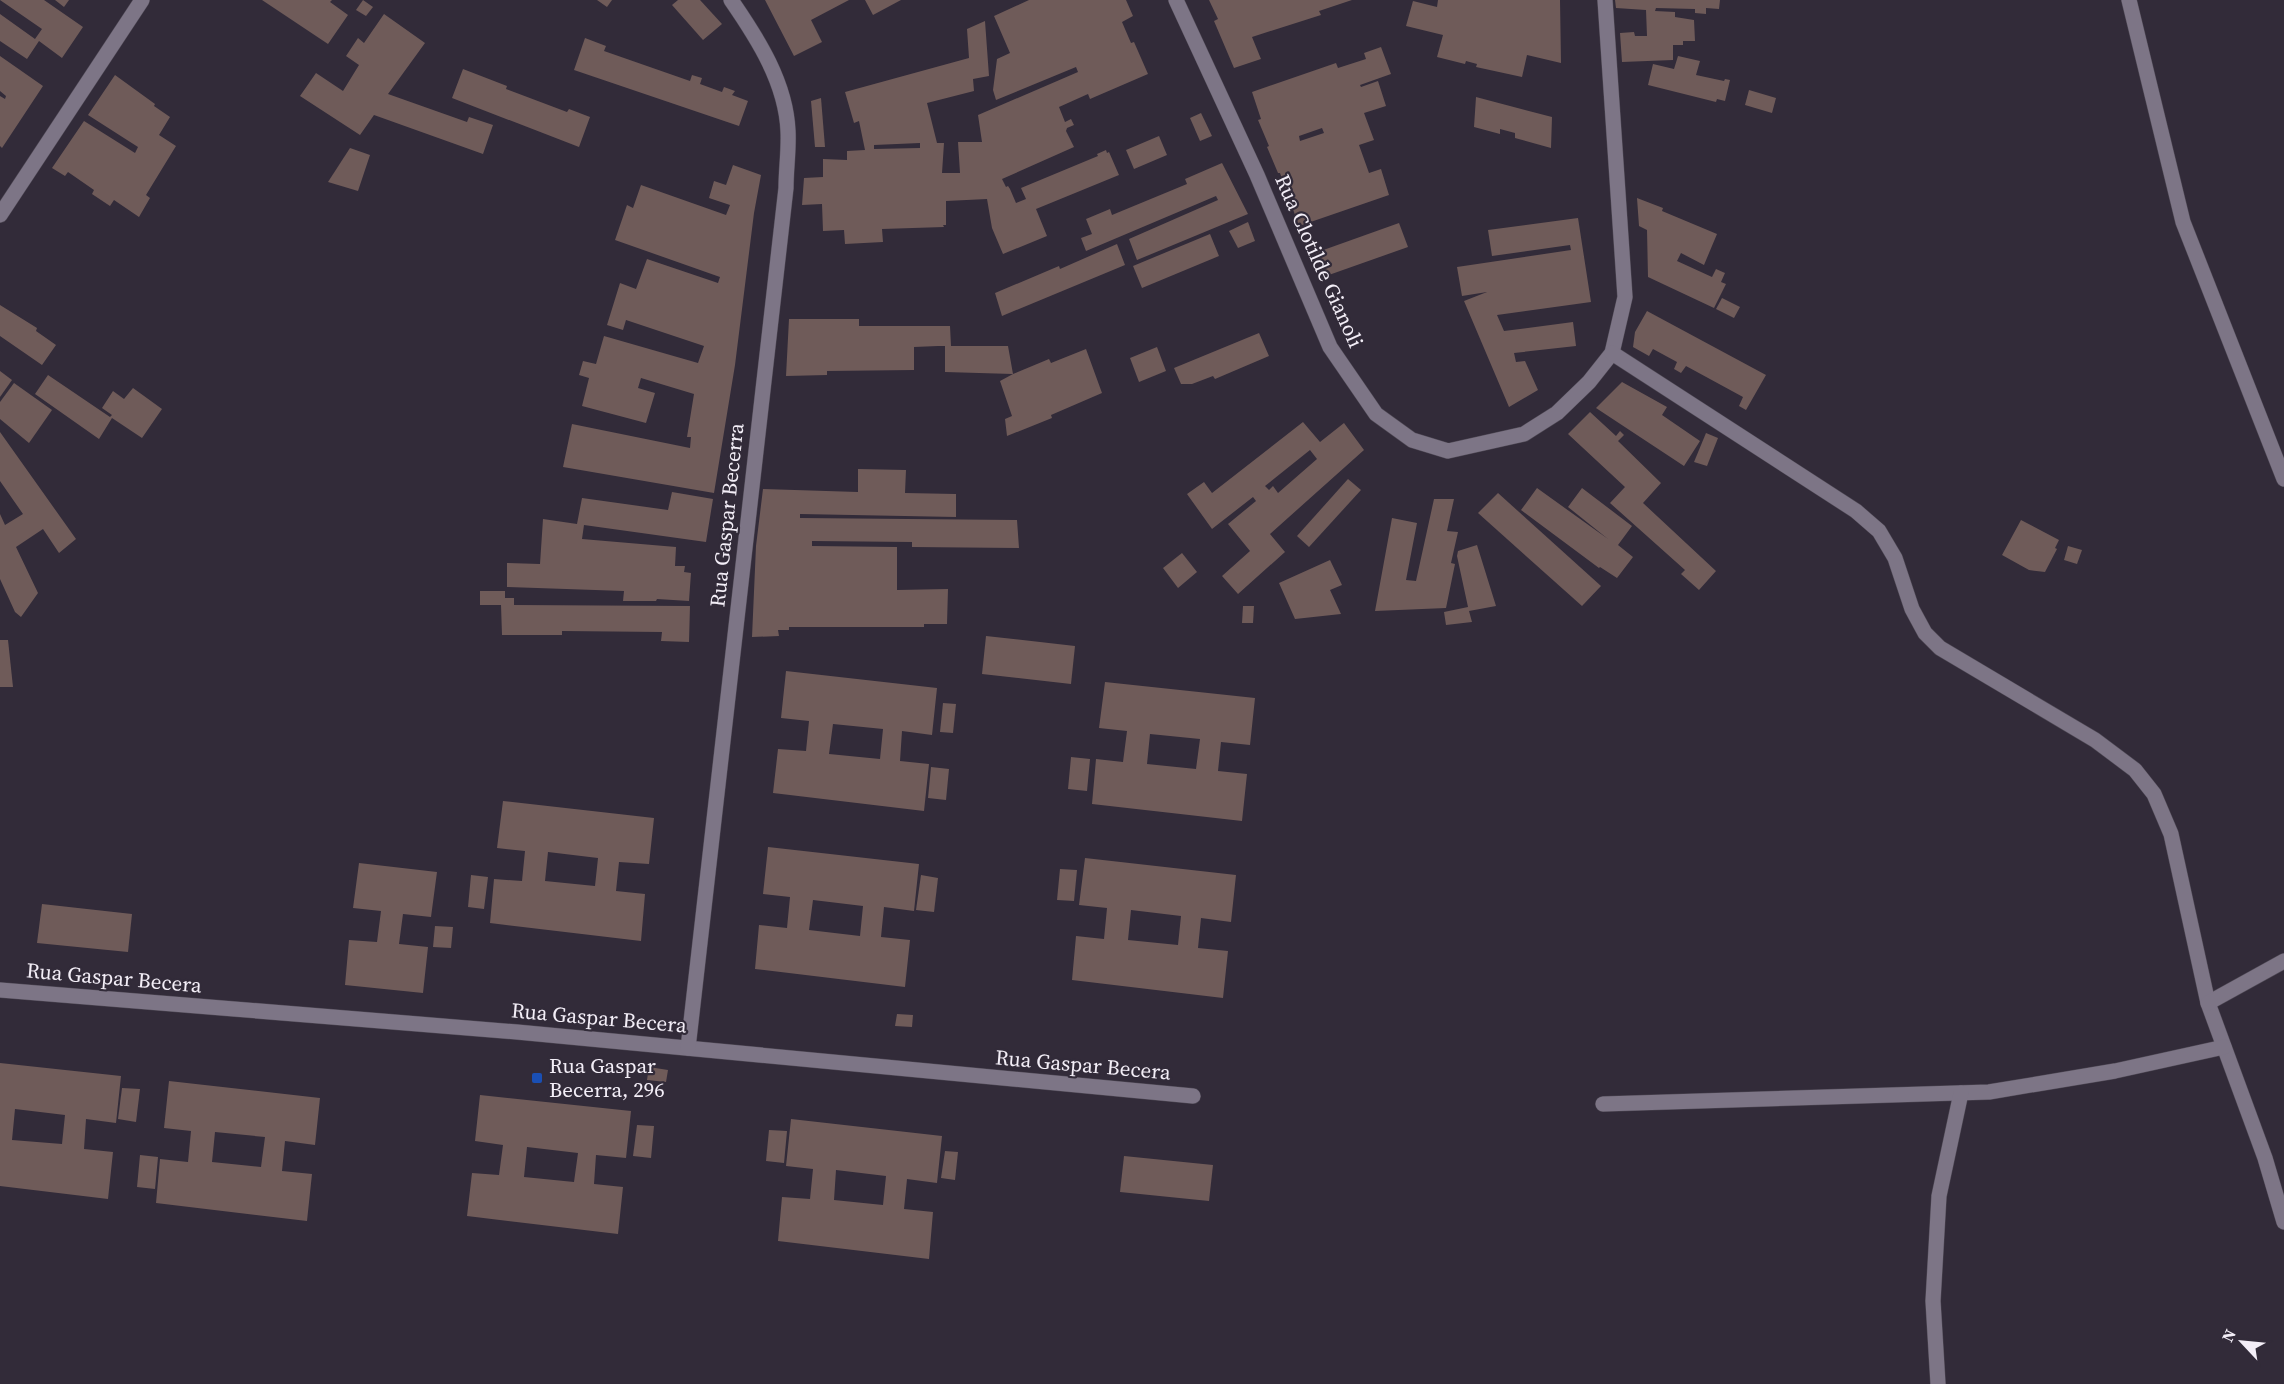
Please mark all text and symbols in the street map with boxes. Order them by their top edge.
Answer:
street label: Rua Clotilde Gianoli [1268,170,1371,352]
street label: Rua Gaspar Becerra [702,421,751,608]
street label: Rua Gaspar Becera [25,955,203,1000]
street label: Rua Gaspar Becera [510,995,688,1040]
street label: Rua Gaspar Becera [994,1042,1172,1087]
place label: Rua Gaspar Becerra, 296 [549,1051,665,1104]
marker: Rua Gaspar Becerra, 296 [530,1071,544,1085]
north arrow [2212,1312,2272,1372]
text: N [2216,1325,2241,1345]

